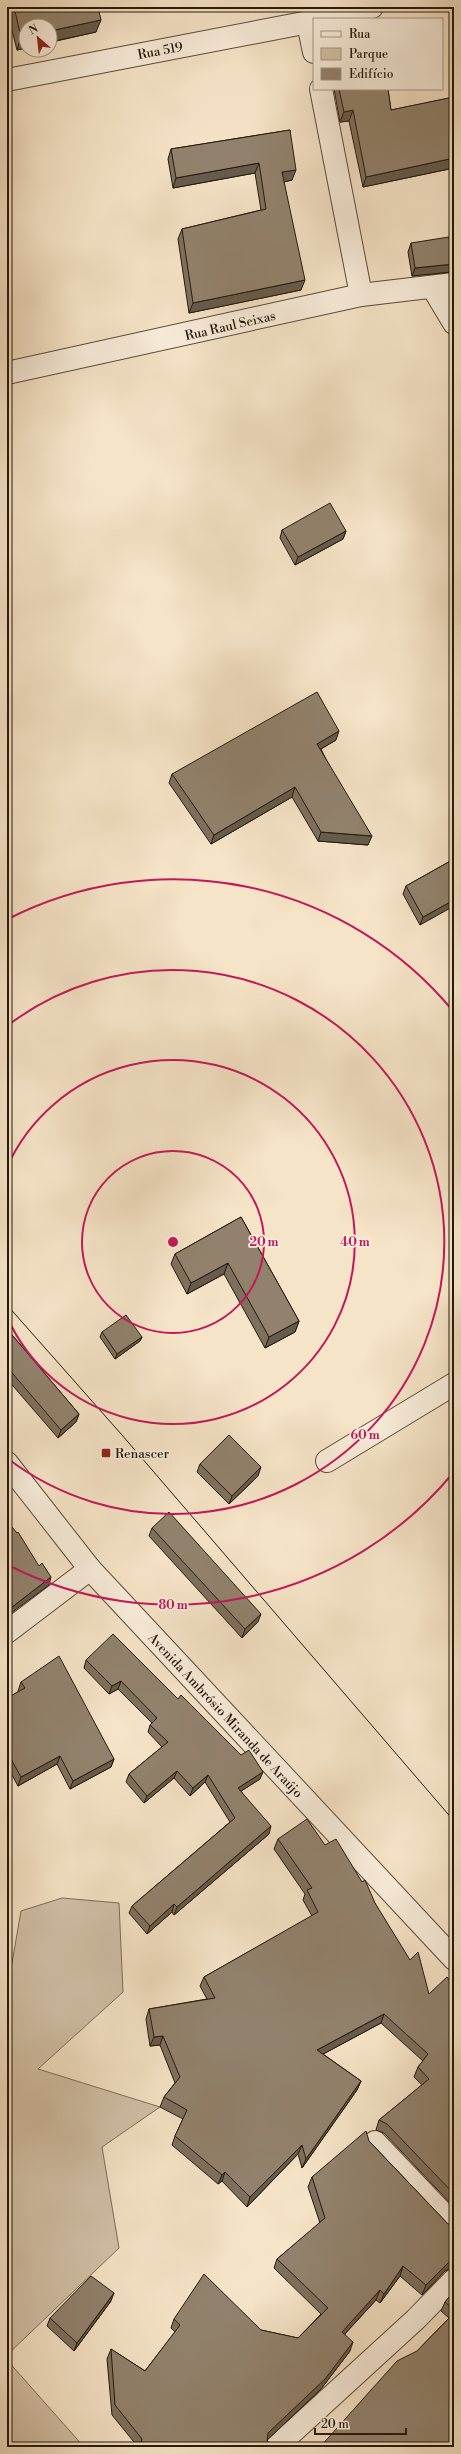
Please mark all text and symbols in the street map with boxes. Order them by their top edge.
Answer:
north arrow [18,18,58,58]
legend [313,18,443,90]
text: N [27,22,41,38]
text: Rua [349,27,371,42]
street label: Rua 519 [136,39,184,63]
text: Parque [349,47,388,62]
text: Edifício [349,67,394,82]
street label: Rua Raul Seixas [183,308,278,344]
centre of rings [166,1235,180,1249]
text: 20 m [249,1235,279,1250]
text: 40 m [340,1235,370,1250]
text: 60 m [350,1428,380,1443]
place label: Renascer [115,1446,170,1462]
marker: Renascer [100,1447,112,1459]
text: 80 m [158,1598,188,1613]
street label: Avenida Ambrósio Miranda de Araújo [144,1629,306,1801]
scale bar [315,2410,406,2436]
text: 20 m [321,2417,349,2432]

